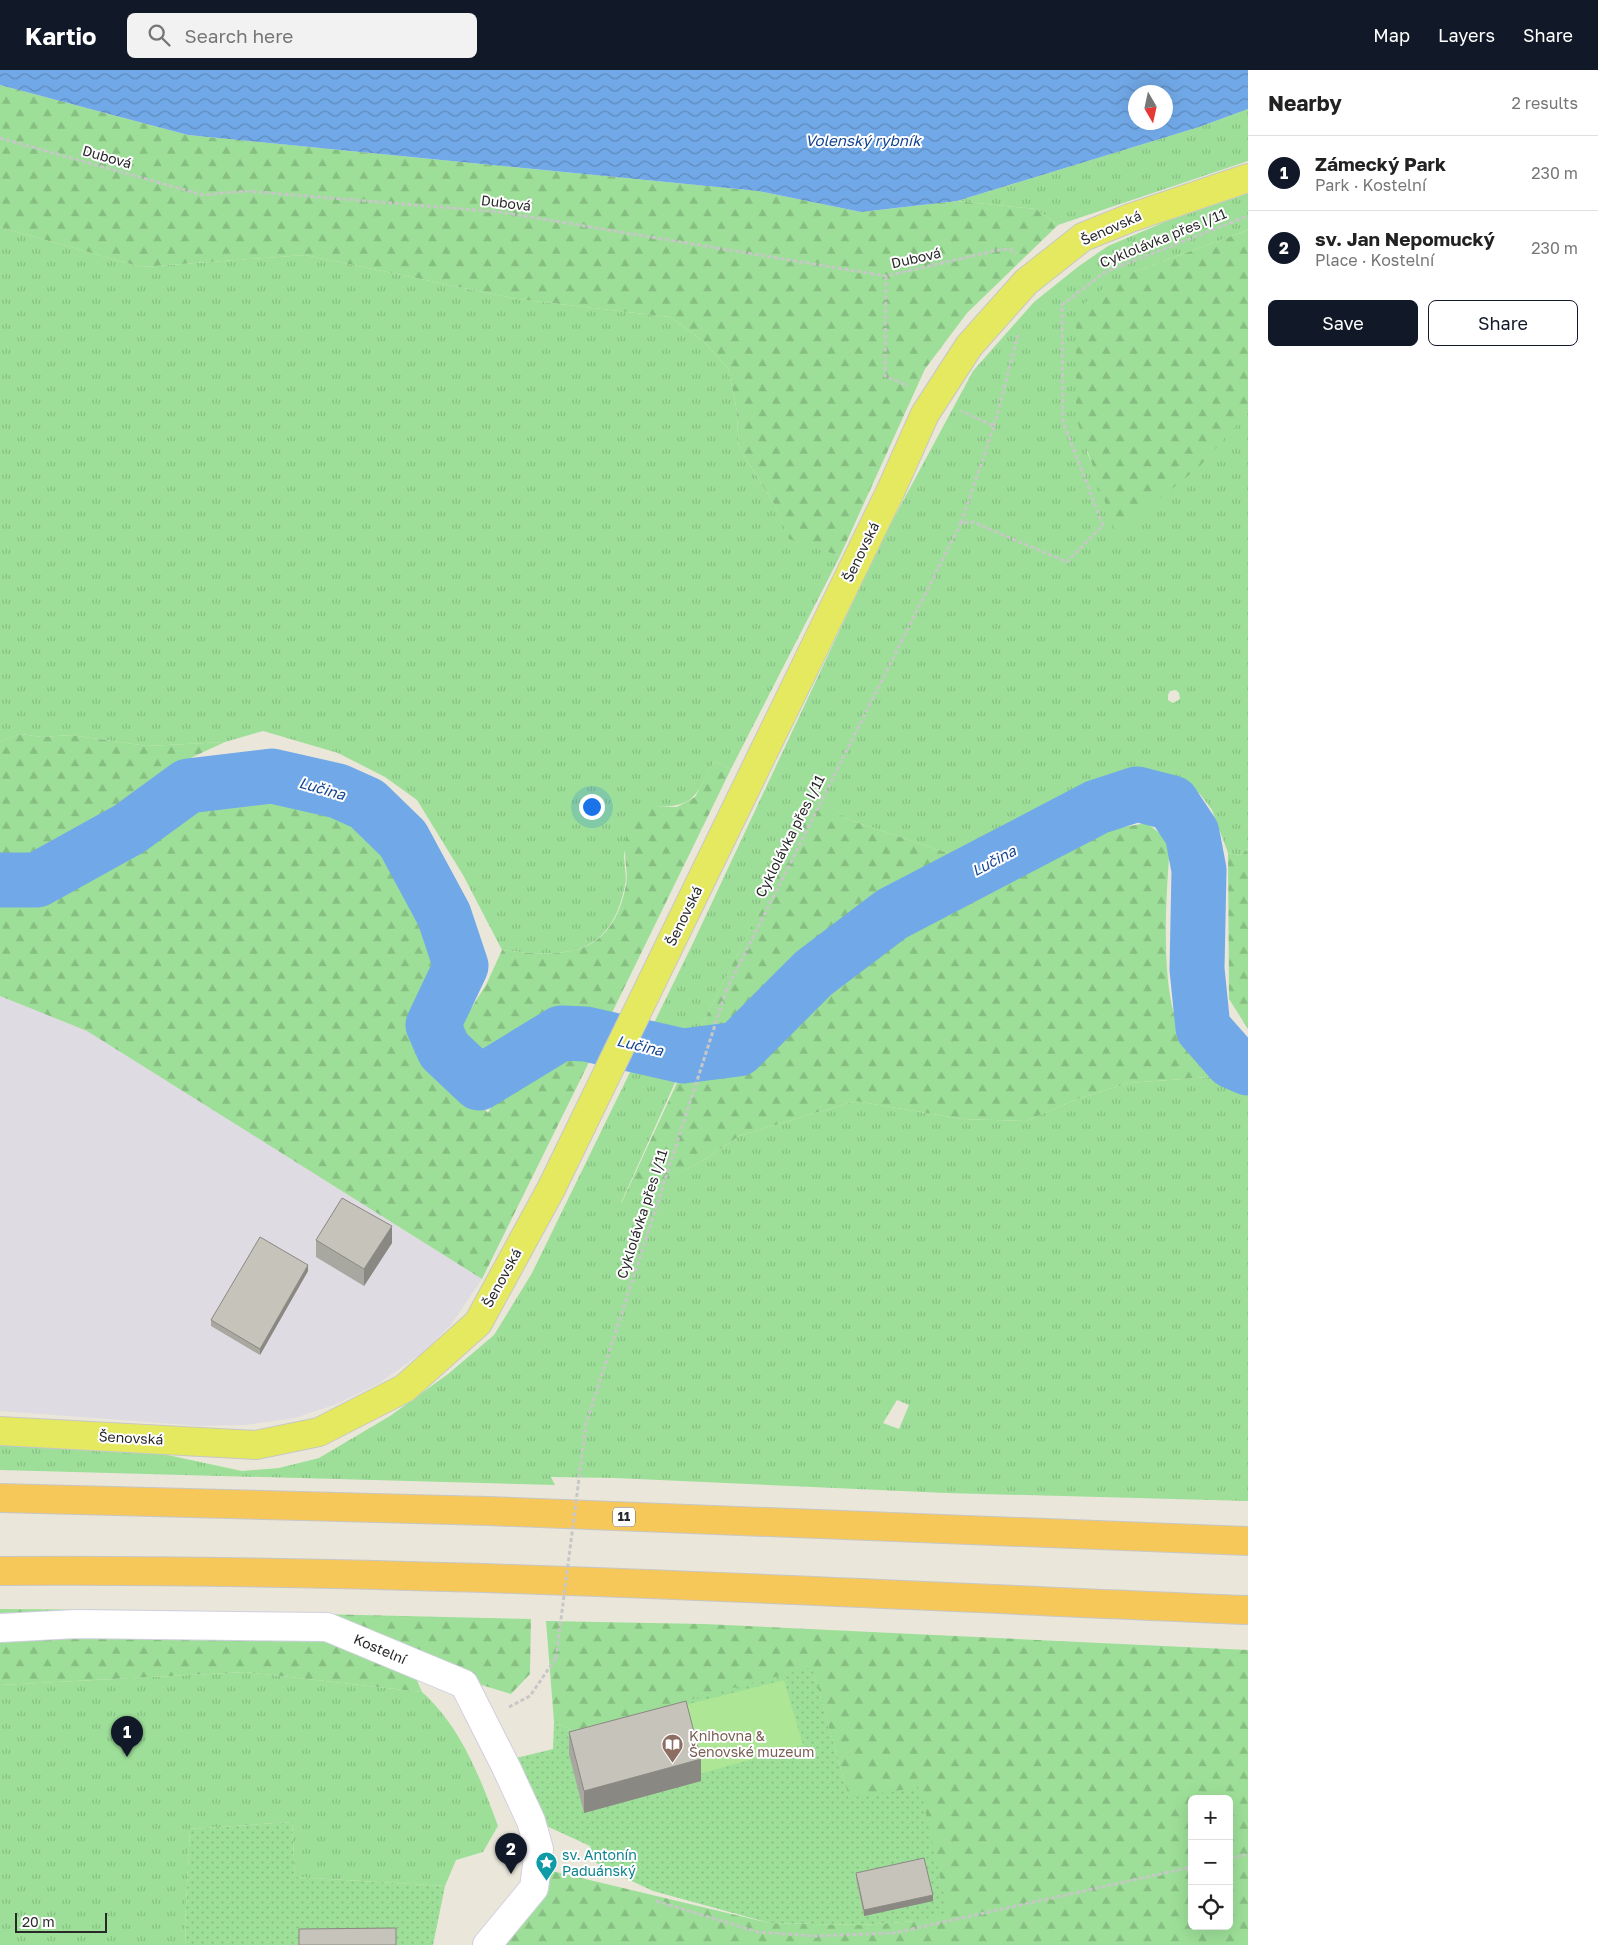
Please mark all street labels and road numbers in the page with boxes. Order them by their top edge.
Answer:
street label: Dubová [81,141,134,172]
street label: Dubová [480,191,532,214]
street label: Cyklolávka přes I/11 [1097,204,1229,271]
street label: Šenovská [1078,207,1144,248]
street label: Dubová [889,244,942,271]
street label: Šenovská [839,519,882,585]
street label: Cyklolávka přes I/11 [751,772,828,900]
street label: Šenovská [662,883,705,949]
street label: Cyklolávka přes I/11 [613,1147,671,1281]
street label: Šenovská [478,1245,525,1310]
street label: Šenovská [98,1427,164,1448]
road number: 11 [613,1508,635,1526]
street label: Kostelní [351,1630,410,1668]

